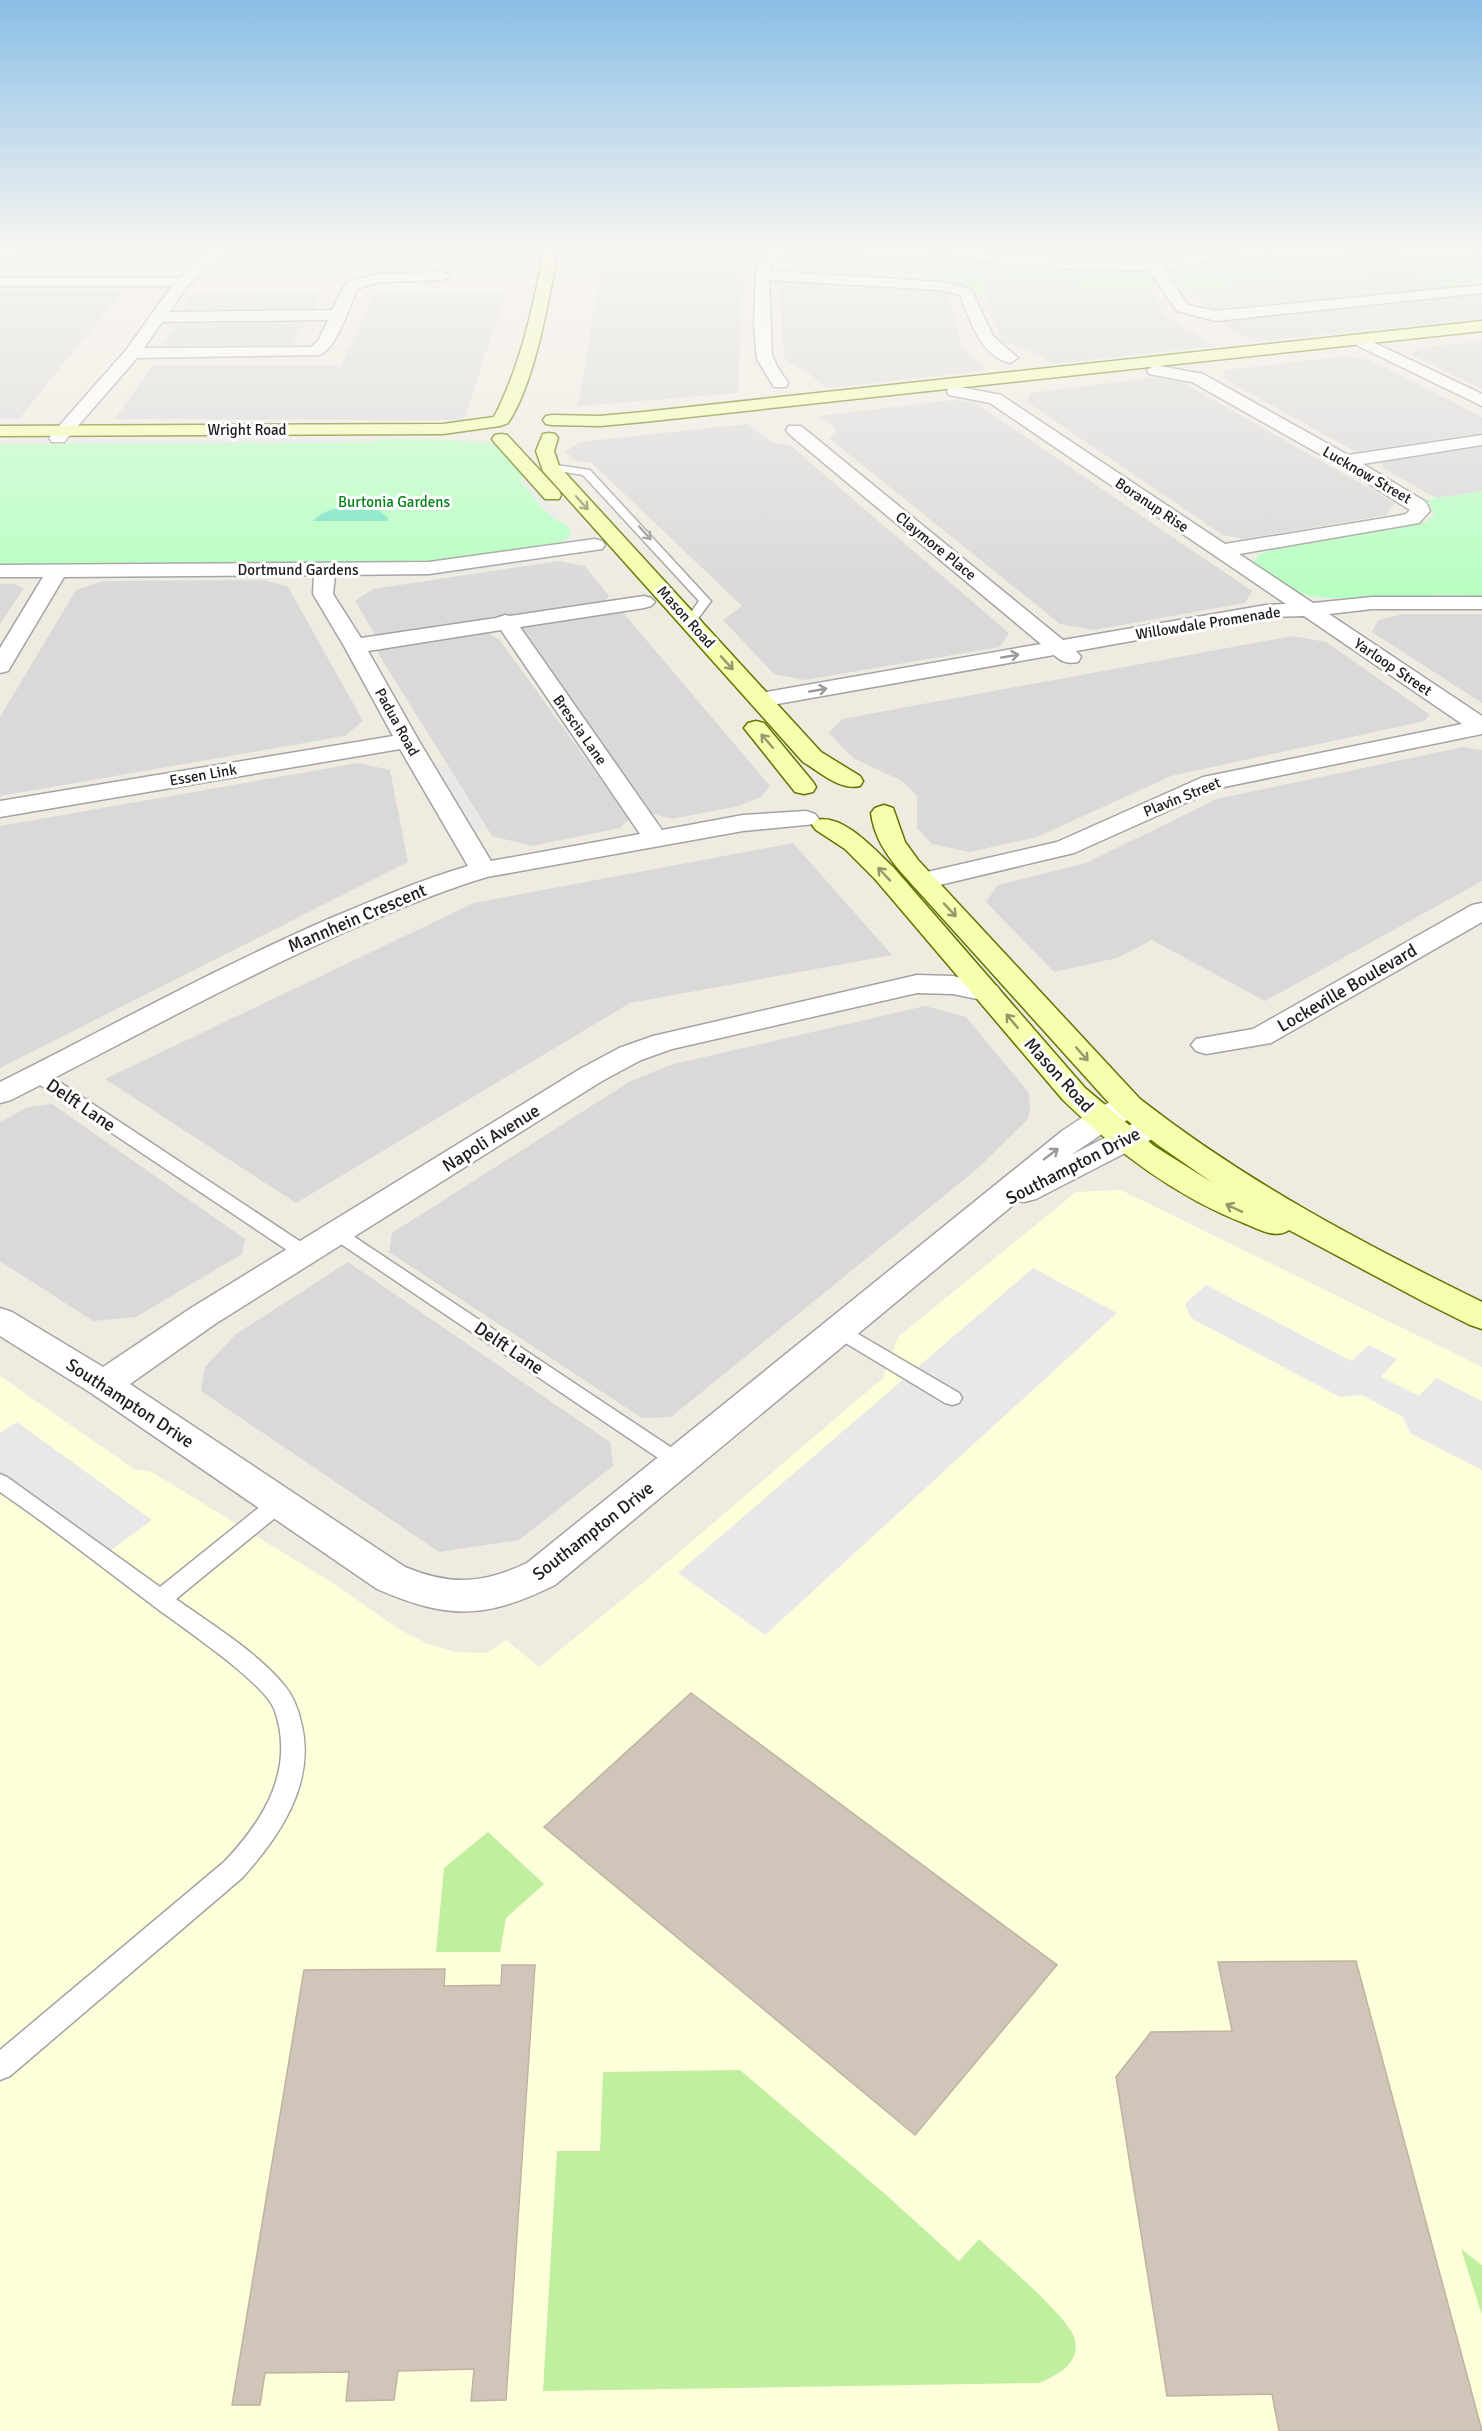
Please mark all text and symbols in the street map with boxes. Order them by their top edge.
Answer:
street label: Wright Road [207,421,287,439]
street label: Lucknow Street [1320,442,1414,508]
street label: Boranup Rise [1112,474,1192,536]
park label: Burtonia Gardens [338,493,450,511]
one-way arrow [575,495,589,510]
street label: Claymore Place [892,508,980,584]
one-way arrow [638,526,652,541]
street label: Dortmund Gardens [237,561,359,579]
street label: Mason Road [653,582,719,652]
street label: Willowdale Promenade [1134,603,1282,643]
street label: Yarloop Street [1351,634,1435,700]
one-way arrow [1000,650,1019,661]
one-way arrow [720,655,734,670]
one-way arrow [808,684,827,695]
street label: Padua Road [371,685,423,759]
street label: Brescia Lane [549,692,611,768]
one-way arrow [760,734,774,749]
street label: Essen Link [168,760,238,790]
street label: Plavin Street [1141,773,1223,821]
one-way arrow [877,867,891,882]
street label: Mannhein Crescent [284,879,430,957]
one-way arrow [943,903,957,918]
street label: Lockeville Boulevard [1273,939,1421,1037]
one-way arrow [1005,1014,1019,1029]
street label: Mason Road [1020,1033,1098,1117]
one-way arrow [1075,1046,1089,1061]
street label: Delft Lane [42,1074,120,1136]
street label: Napoli Avenue [438,1099,544,1177]
street label: Southampton Drive [1002,1123,1144,1209]
one-way arrow [1043,1147,1059,1160]
one-way arrow [1226,1201,1244,1213]
street label: Delft Lane [470,1317,548,1379]
street label: Southampton Drive [62,1354,198,1452]
street label: Southampton Drive [528,1477,658,1585]

